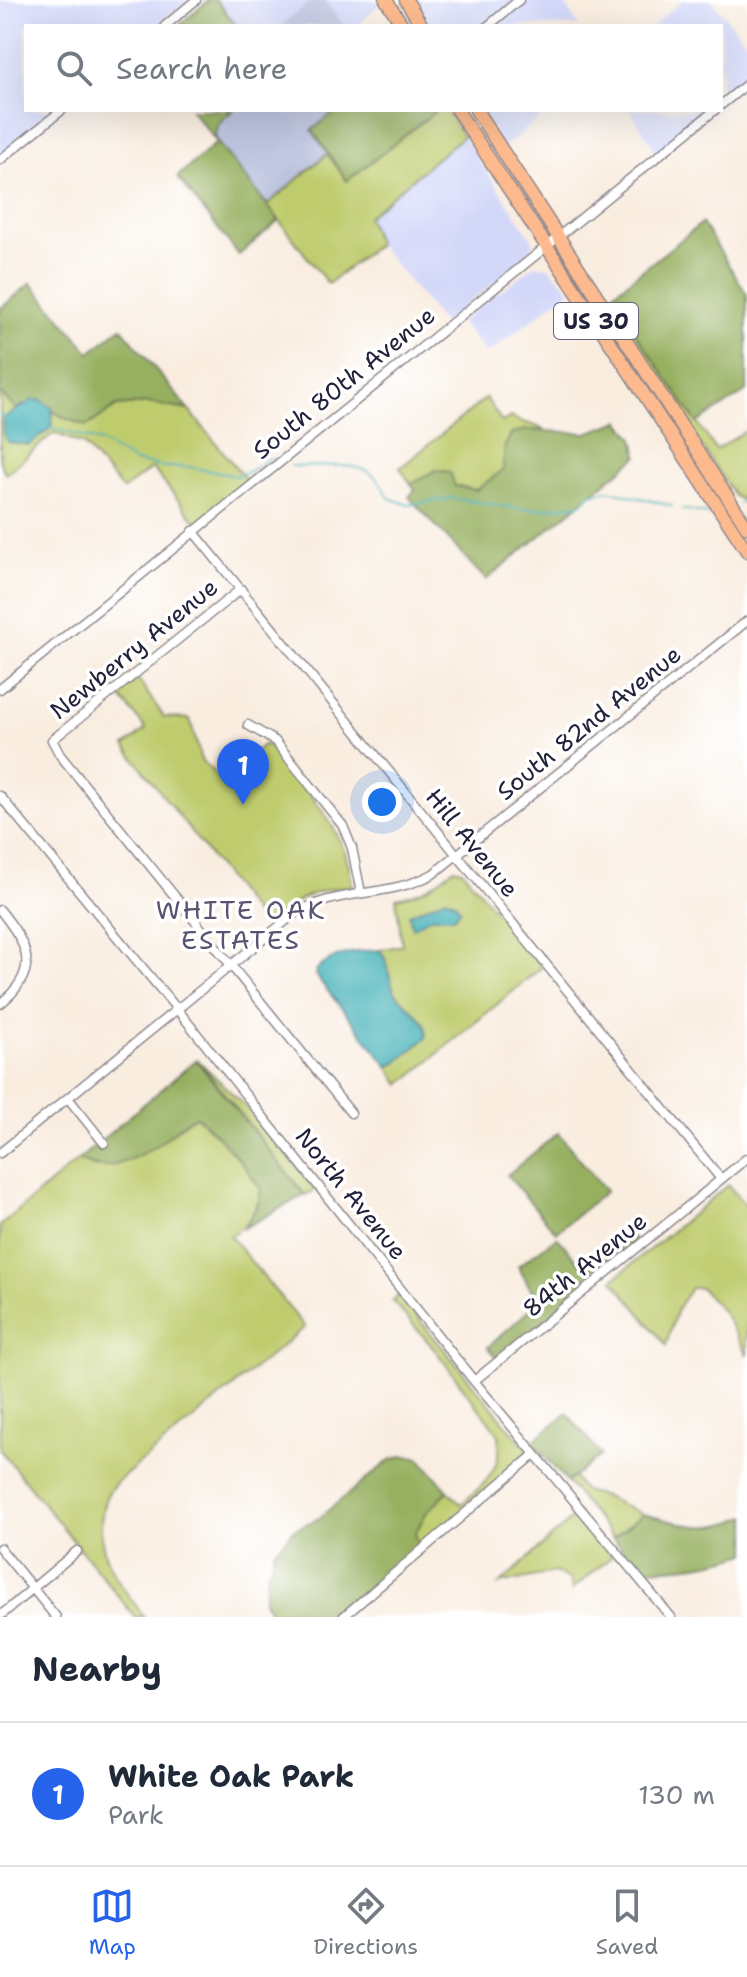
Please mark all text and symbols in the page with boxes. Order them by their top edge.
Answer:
search box [24,24,723,112]
icon: search [52,46,96,90]
text: Search here [116,48,287,89]
street label: South 80th Avenue [246,300,442,466]
road number: US 30 [554,303,638,339]
street label: Newberry Avenue [43,571,225,727]
street label: South 82nd Avenue [490,639,688,807]
pin: 1 [217,739,269,805]
your location [362,782,402,822]
street label: Hill Avenue [418,782,526,904]
district label: WHITE OAK ESTATES [156,892,326,957]
street label: North Avenue [288,1121,414,1267]
street label: 84th Avenue [516,1205,654,1325]
text: Nearby [32,1646,162,1692]
text: White Oak Park [108,1756,354,1797]
text: 1 [52,1777,64,1812]
text: 130 m [638,1777,715,1812]
text: Park [108,1797,164,1832]
tab: Map [89,1884,136,1961]
tab: Directions [313,1884,418,1961]
tab: Saved [596,1884,658,1961]

